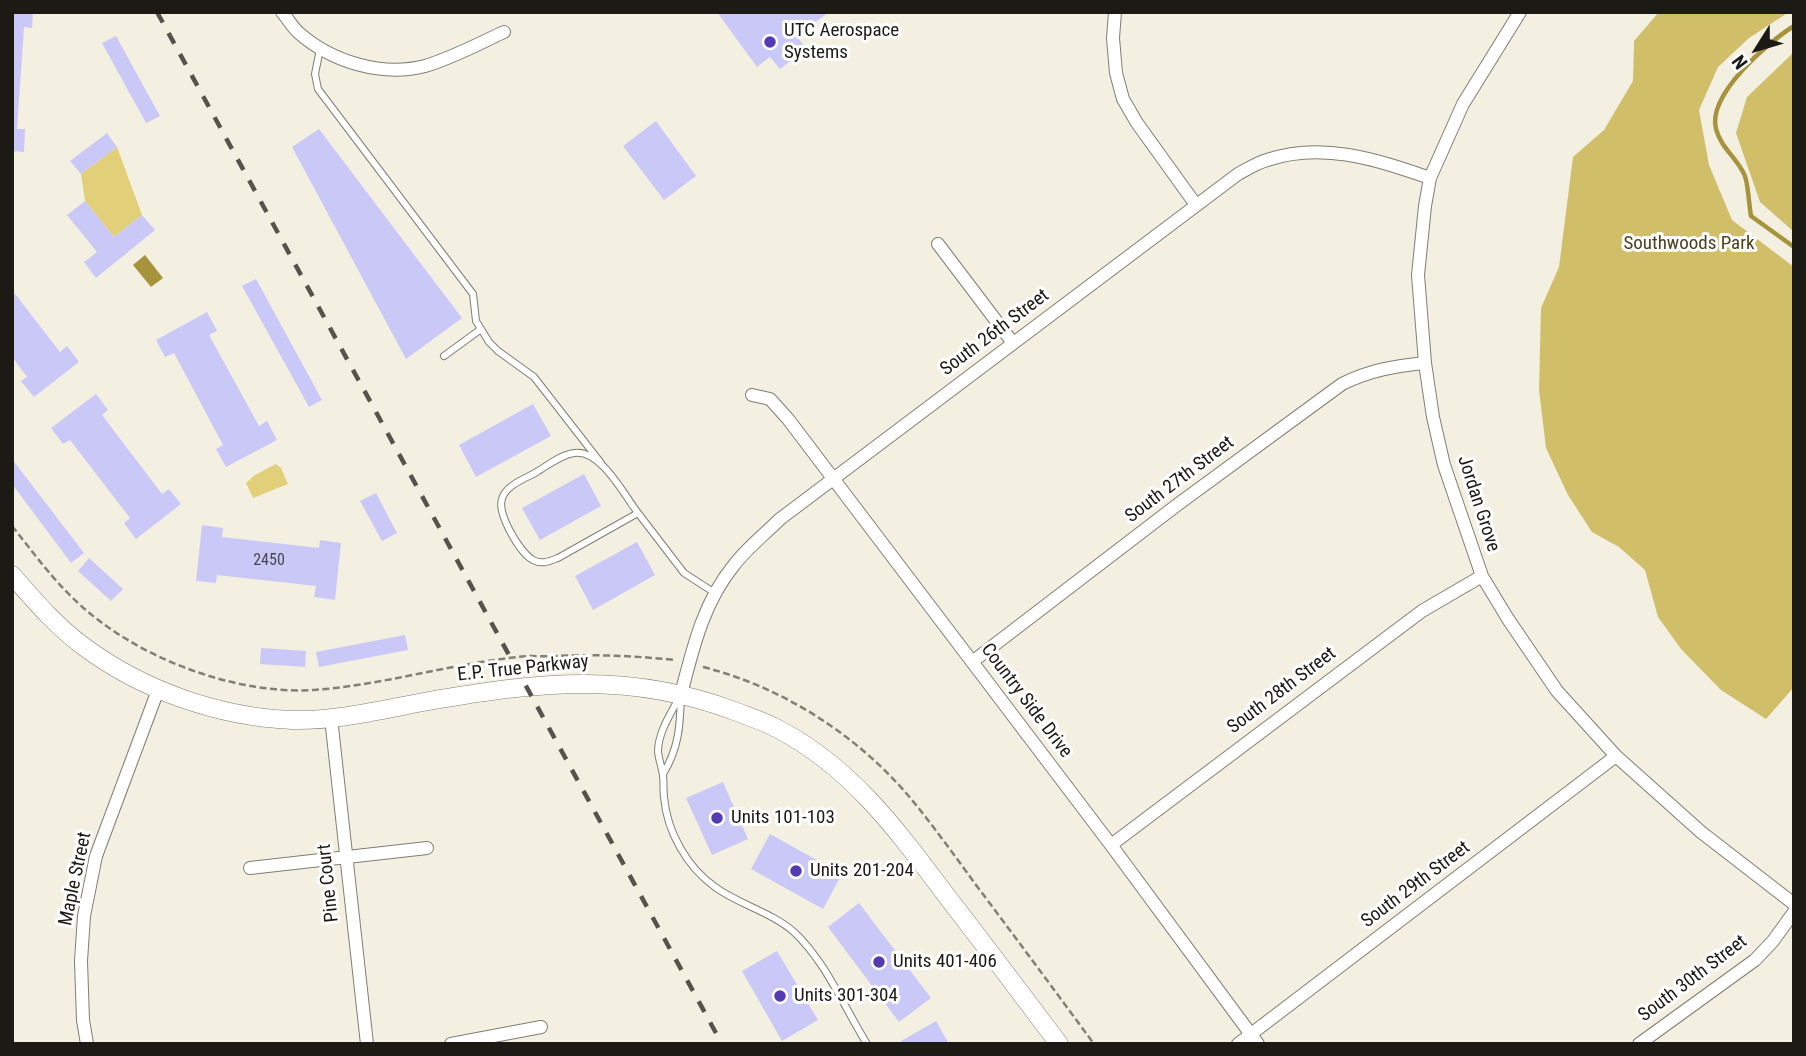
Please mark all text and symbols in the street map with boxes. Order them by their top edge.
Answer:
north arrow [1722,14,1792,84]
place label: UTC Aerospace Systems [784,20,899,64]
marker: UTC Aerospace Systems [762,34,778,50]
text: N [1727,50,1753,74]
park label: Southwoods Park [1623,233,1755,255]
street label: South 26th Street [936,285,1054,381]
street label: South 27th Street [1121,432,1239,528]
street label: Jordan Grove [1452,453,1504,555]
house number: 2450 [253,551,285,571]
street label: Country Side Drive [976,639,1076,763]
street label: South 28th Street [1223,643,1341,739]
street label: E.P. True Parkway [456,651,590,687]
place label: Units 101-103 [731,807,835,829]
marker: Units 101-103 [709,810,725,826]
street label: Maple Street [55,830,97,928]
street label: South 29th Street [1357,837,1475,933]
street label: Pine Court [314,843,344,923]
place label: Units 201-204 [810,860,914,882]
marker: Units 201-204 [788,863,804,879]
street label: South 30th Street [1634,931,1752,1027]
place label: Units 401-406 [893,951,997,973]
marker: Units 401-406 [871,954,887,970]
place label: Units 301-304 [794,985,898,1007]
marker: Units 301-304 [772,988,788,1004]

